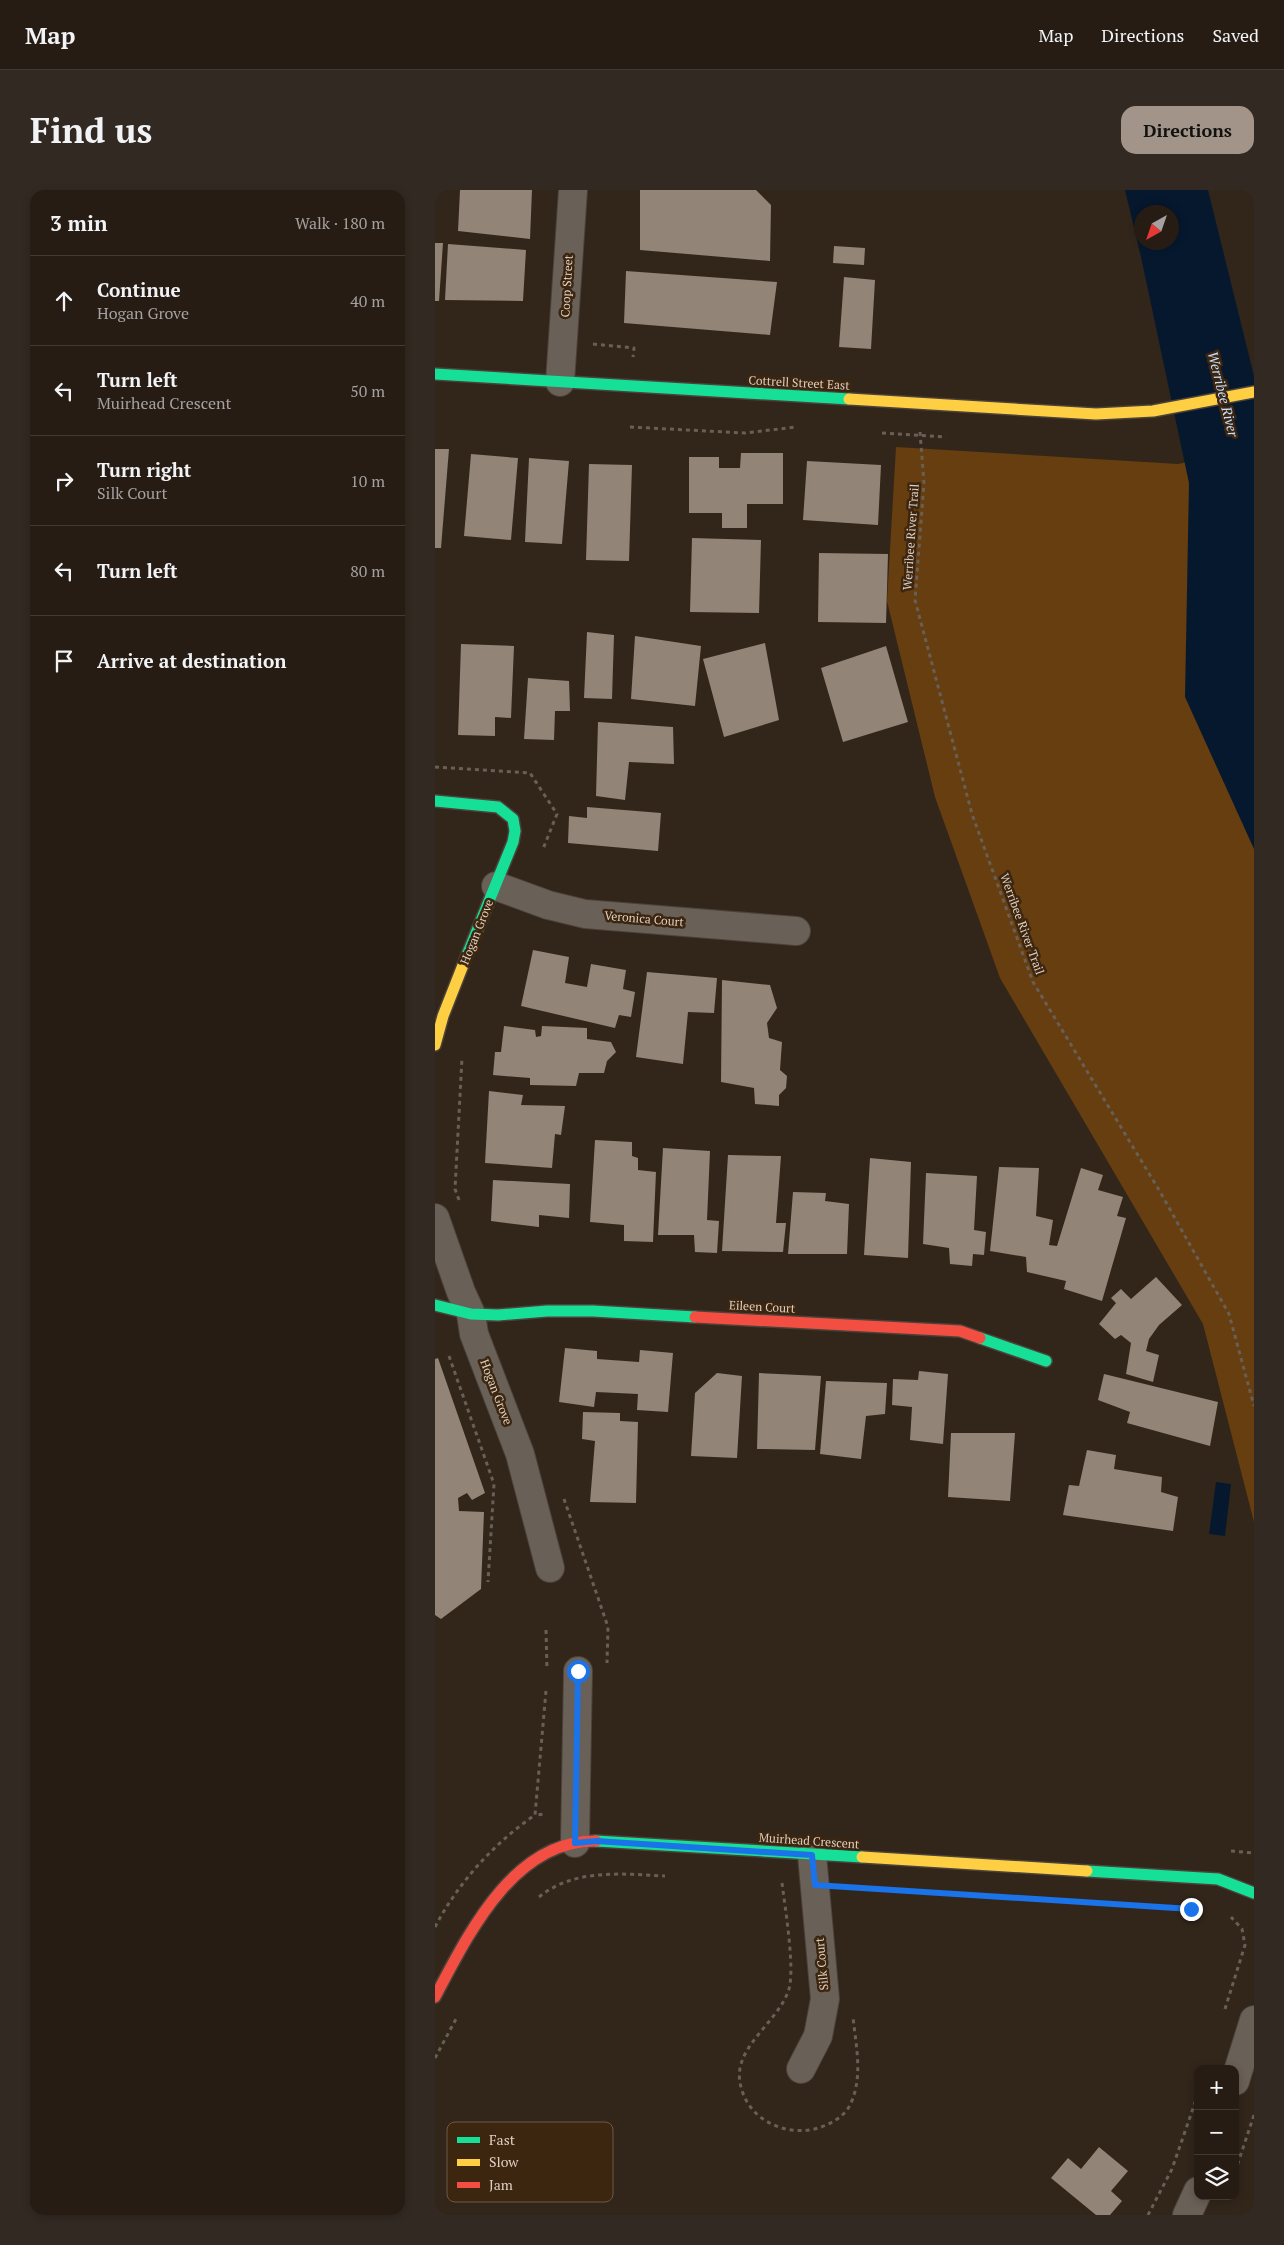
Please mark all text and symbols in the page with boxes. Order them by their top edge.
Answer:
text: Map [25,19,75,51]
text: Map [1038,23,1073,47]
text: Directions [1101,23,1184,47]
text: Saved [1212,23,1259,47]
button: Directions [1121,106,1254,154]
text: Find us [30,107,152,153]
north arrow [1134,205,1179,250]
text: 3 min [50,209,107,237]
text: Walk · 180 m [295,212,385,234]
street label: Coop Street [557,254,576,318]
text: Continue [97,277,181,302]
icon: ahead [50,287,78,315]
text: 40 m [350,290,385,312]
text: Hogan Grove [97,302,189,324]
water label: Werribee River [1204,349,1243,439]
text: Turn left [97,367,178,392]
street label: Cottrell Street East [748,372,851,393]
icon: left [50,377,78,405]
text: 50 m [350,380,385,402]
text: Muirhead Crescent [97,392,231,414]
text: Turn right [97,457,191,482]
icon: right [50,467,78,495]
text: 10 m [350,470,385,492]
text: Silk Court [97,482,167,504]
street label: Werribee River Trail [899,483,922,591]
icon: left [50,557,78,585]
text: Turn left [97,558,178,583]
text: 80 m [350,560,385,582]
icon: arrive [50,647,78,675]
text: Arrive at destination [97,648,286,673]
street label: Werribee River Trail [997,871,1048,977]
street label: Hogan Grove [457,897,496,967]
street label: Veronica Court [604,908,685,929]
street label: Eileen Court [728,1297,796,1316]
street label: Hogan Grove [477,1357,516,1427]
route start [567,1660,590,1683]
street label: Muirhead Crescent [758,1830,860,1852]
route end [1180,1898,1203,1921]
street label: Silk Court [812,1937,831,1991]
map controls [1194,2065,1239,2200]
button: + [1194,2065,1239,2110]
button: − [1194,2110,1239,2155]
legend [447,2122,613,2202]
text: Fast [489,2130,516,2149]
text: Slow [489,2152,519,2171]
button: layers [1194,2155,1239,2200]
text: Jam [489,2175,513,2194]

